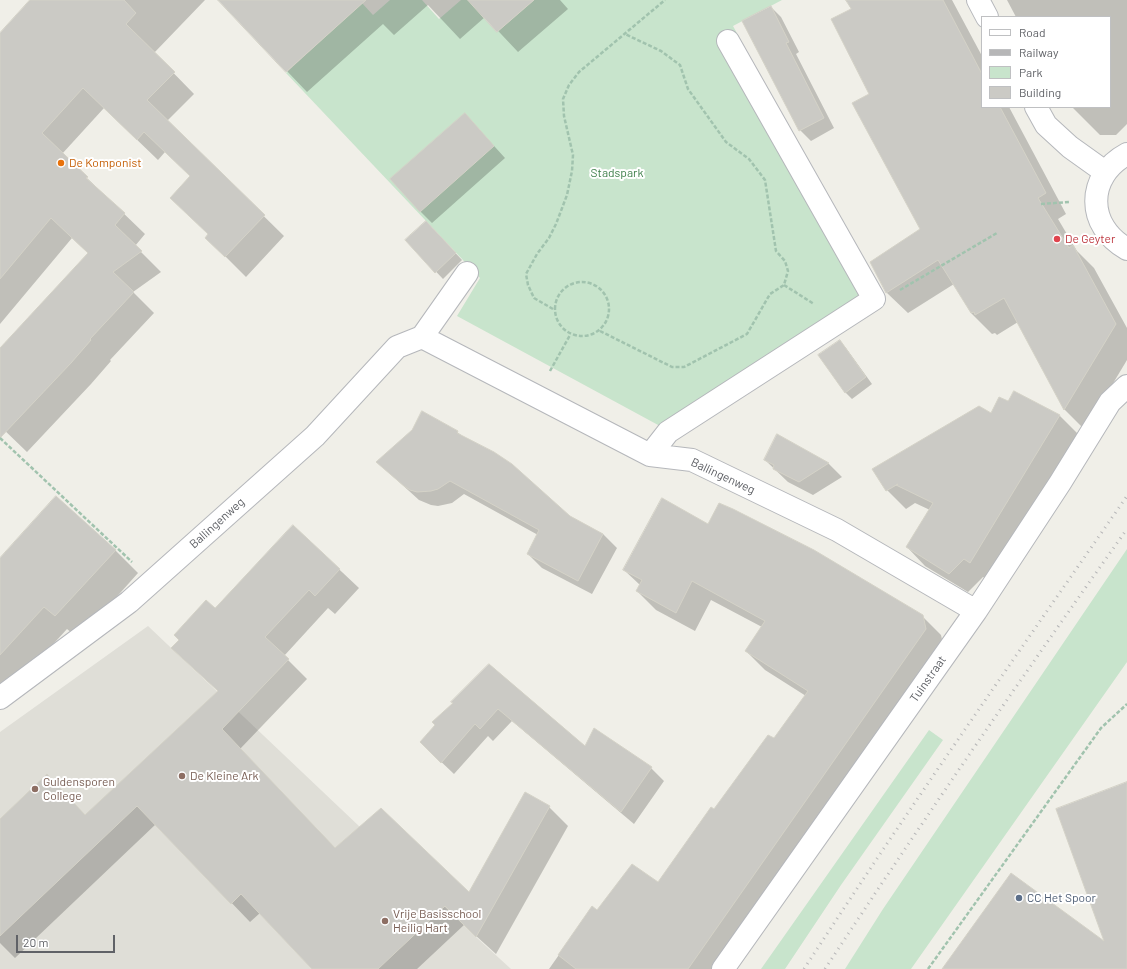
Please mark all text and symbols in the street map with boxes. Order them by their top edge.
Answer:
legend [981,16,1111,108]
text: Road [1019,25,1046,39]
text: Railway [1019,45,1058,59]
text: Park [1019,65,1043,79]
text: Building [1019,85,1061,99]
place label: De Komponist [69,156,142,170]
marker: De Komponist [56,158,66,168]
park label: Stadspark [591,166,643,180]
place label: De Geyter [1065,232,1115,246]
marker: De Geyter [1052,234,1062,244]
street label: Ballingenweg [689,455,757,497]
street label: Ballingenweg [187,495,247,551]
street label: Tuinstraat [907,653,949,705]
place label: De Kleine Ark [190,769,259,783]
marker: De Kleine Ark [177,771,187,781]
place label: Guldensporen College [43,775,115,803]
marker: Guldensporen College [30,784,40,794]
place label: CC Het Spoor [1027,891,1096,905]
marker: CC Het Spoor [1014,893,1024,903]
place label: Vrije Basisschool Heilig Hart [393,907,481,935]
marker: Vrije Basisschool Heilig Hart [380,916,390,926]
scale bar [18,927,117,953]
text: 20 m [23,935,49,949]

